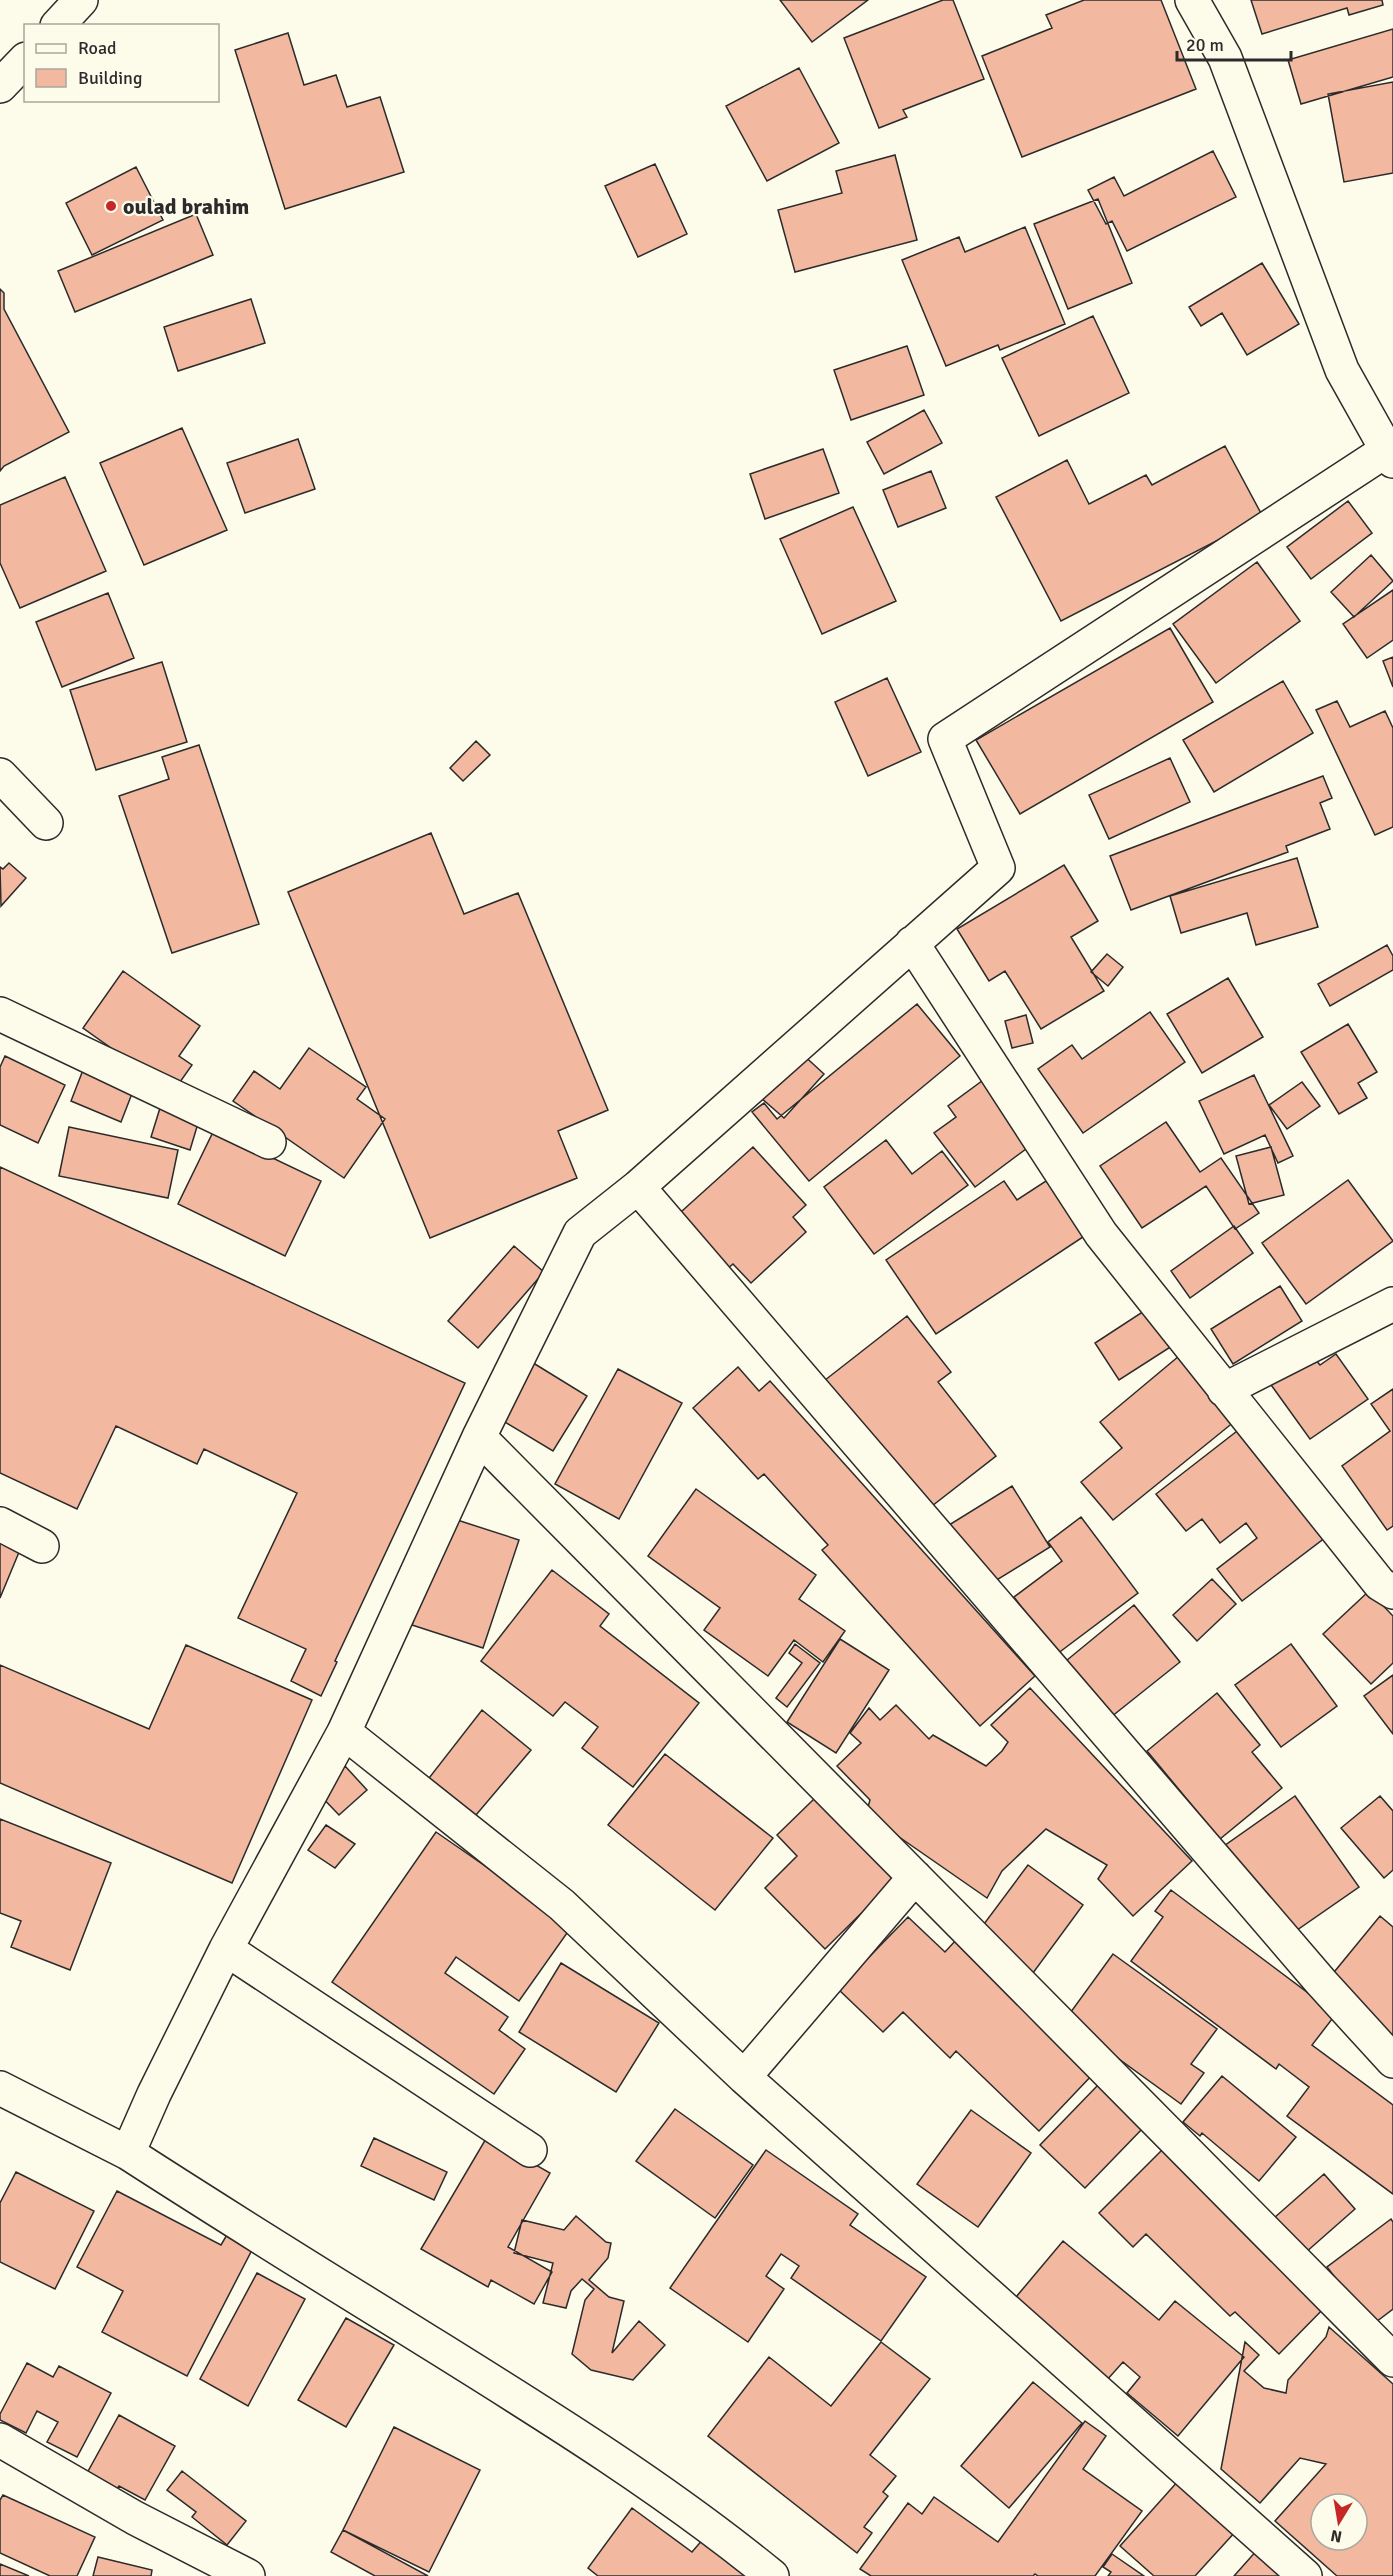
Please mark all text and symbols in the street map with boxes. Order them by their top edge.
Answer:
legend [24,24,219,102]
scale bar [1177,24,1291,62]
text: 20 m [1186,34,1224,56]
text: Road [78,37,117,59]
text: Building [78,67,142,89]
place label: oulad brahim [123,193,249,220]
marker: oulad brahim [104,199,118,213]
north arrow [1309,2492,1369,2552]
text: N [1329,2525,1344,2547]

